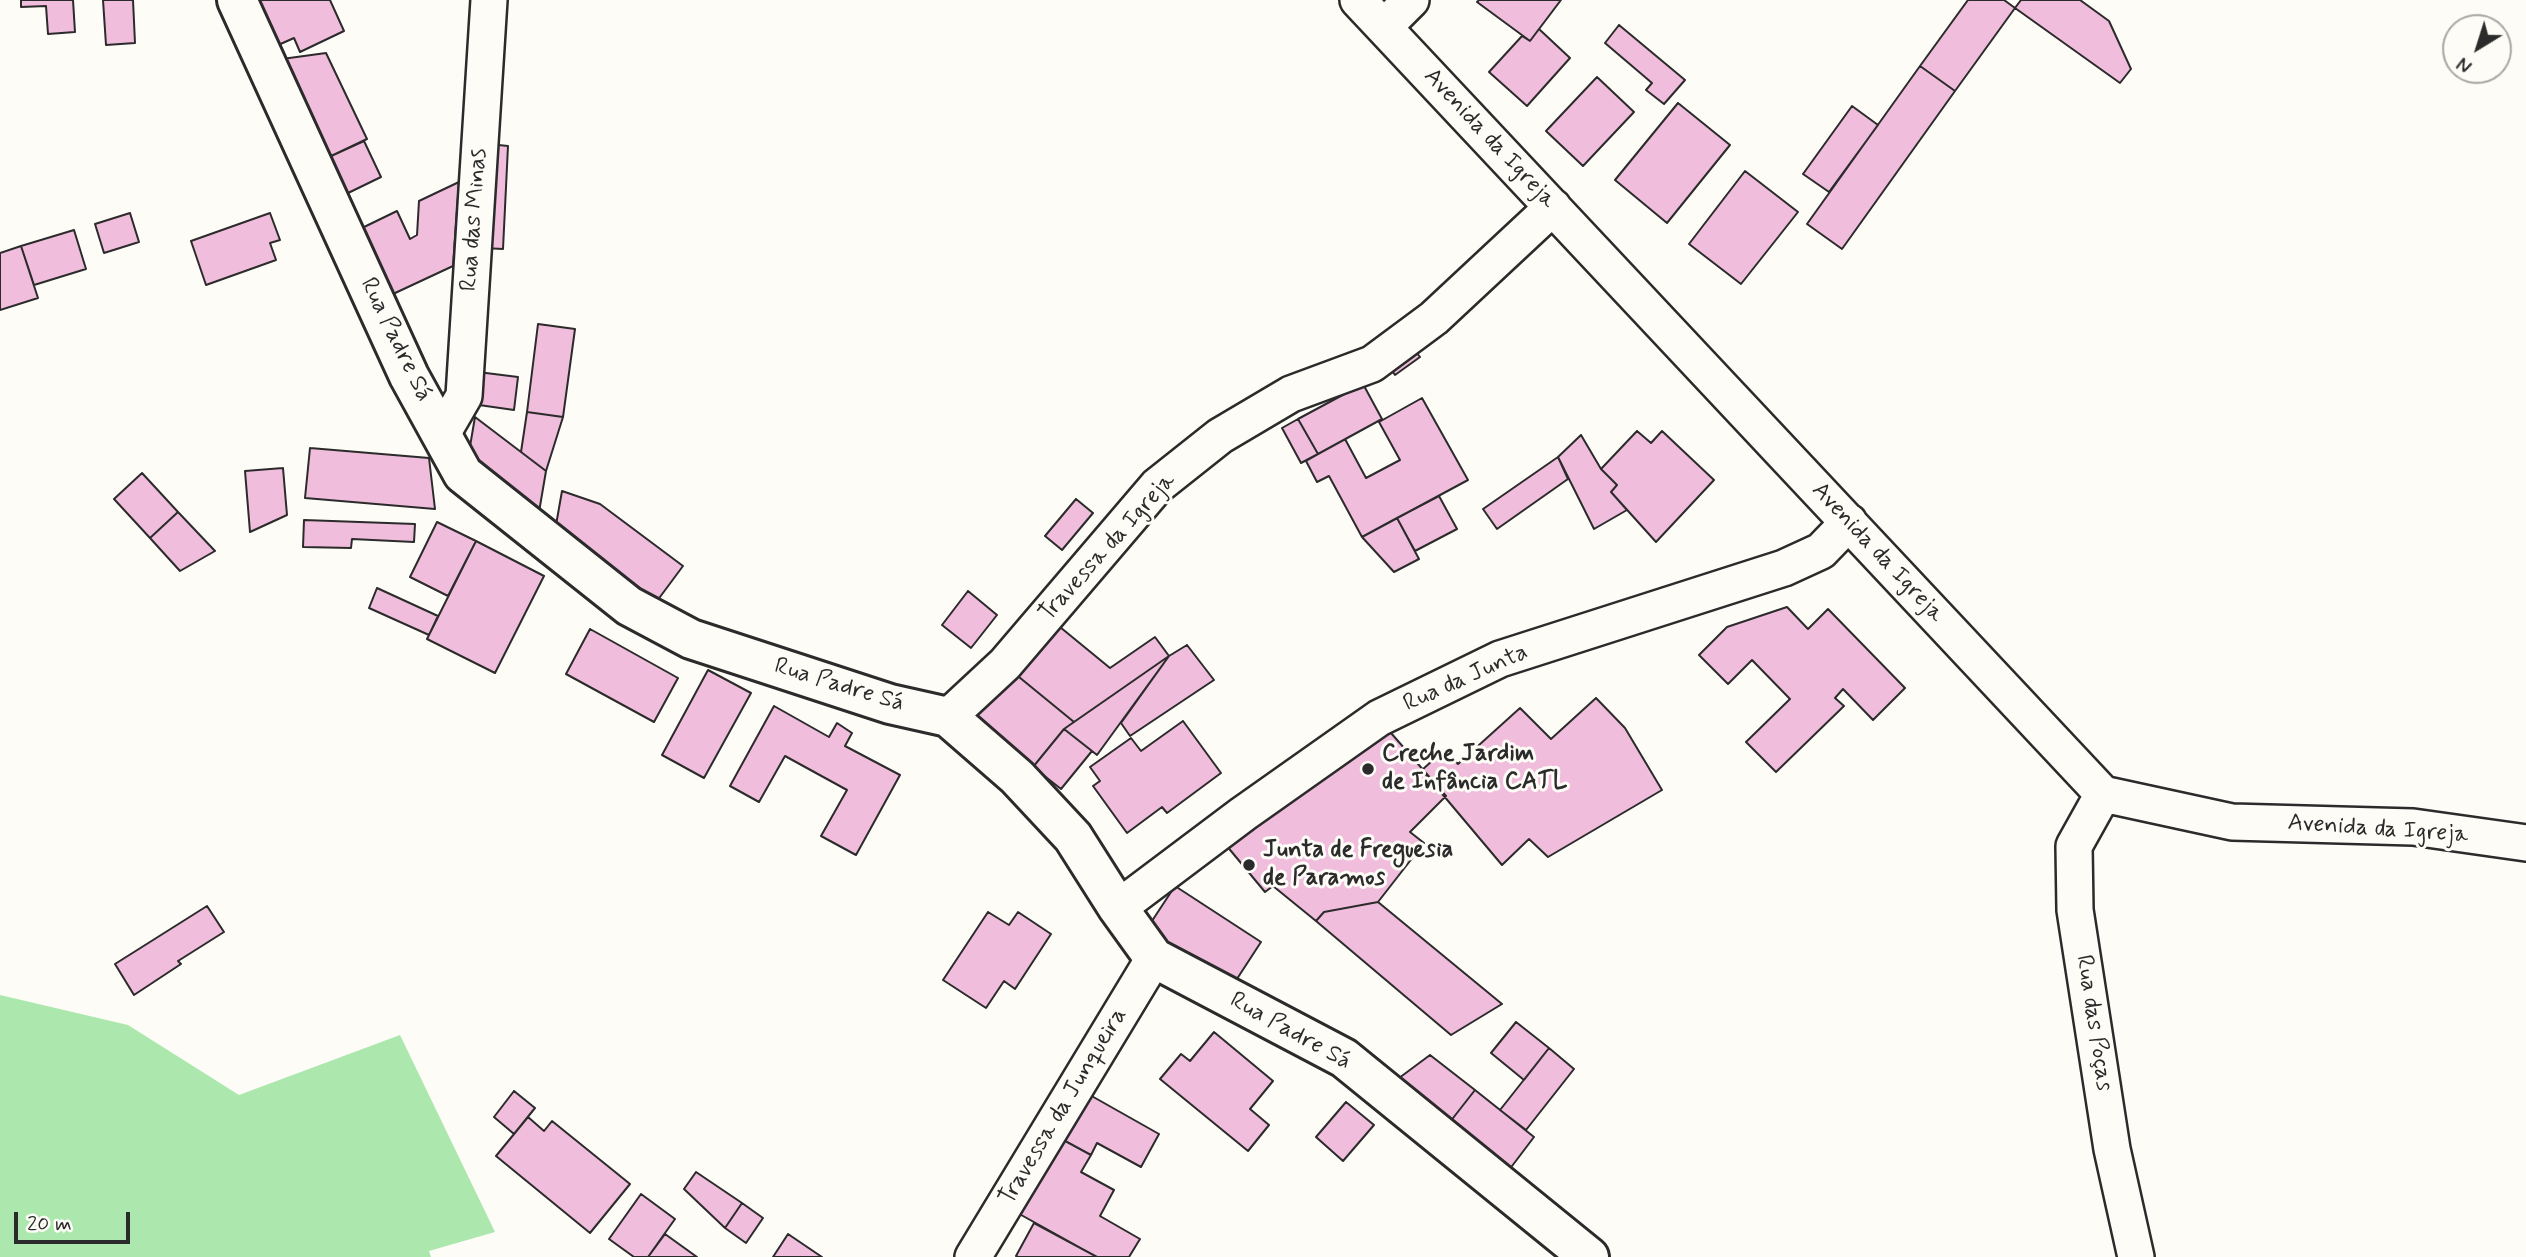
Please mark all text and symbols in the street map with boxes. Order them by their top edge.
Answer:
north arrow [2442,14,2512,84]
text: N [2452,51,2478,78]
street label: Avenida da Igreja [1417,63,1561,215]
street label: Rua das Minas [456,148,494,292]
street label: Rua Padre Sá [353,273,437,407]
street label: Travessa da Igreja [1034,468,1182,628]
street label: Avenida da Igreja [1805,477,1949,629]
street label: Rua da Junta [1399,639,1533,719]
street label: Rua Padre Sá [771,653,907,719]
place label: Creche Jardim de Infância CATL [1382,741,1568,797]
marker: Creche Jardim de Infância CATL [1360,761,1376,777]
street label: Avenida da Igreja [2287,809,2469,851]
place label: Junta de Freguesia de Paramos [1263,837,1453,893]
marker: Junta de Freguesia de Paramos [1241,857,1257,873]
street label: Rua das Poças [2068,953,2118,1093]
street label: Rua Padre Sá [1224,987,1356,1077]
street label: Travessa da Junqueira [994,1003,1134,1211]
scale bar [18,1198,133,1242]
text: 20 m [27,1210,72,1238]

